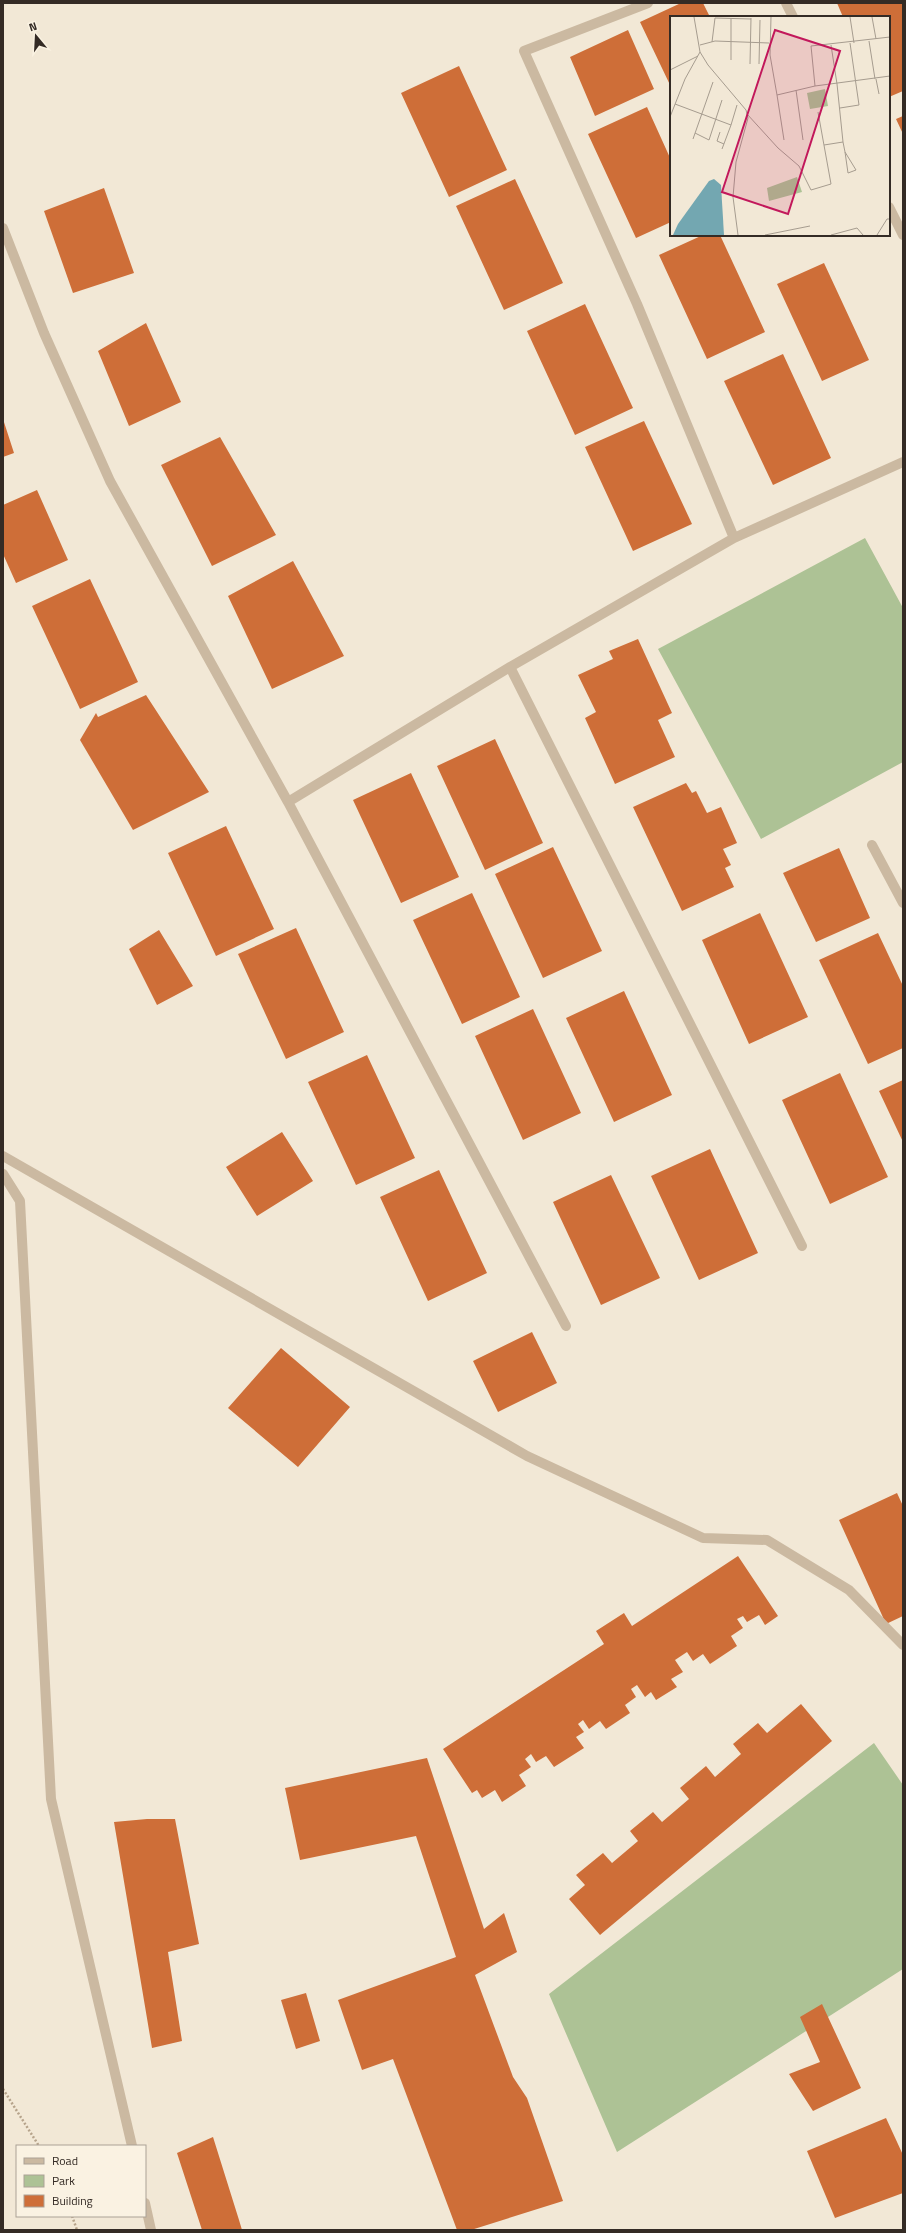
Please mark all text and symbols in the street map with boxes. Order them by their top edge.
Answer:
north arrow [16,16,56,56]
inset map [670,16,890,236]
text: N [27,18,39,35]
legend [16,2145,146,2217]
text: Road [52,2151,78,2170]
text: Park [52,2171,75,2190]
text: Building [52,2191,93,2210]

